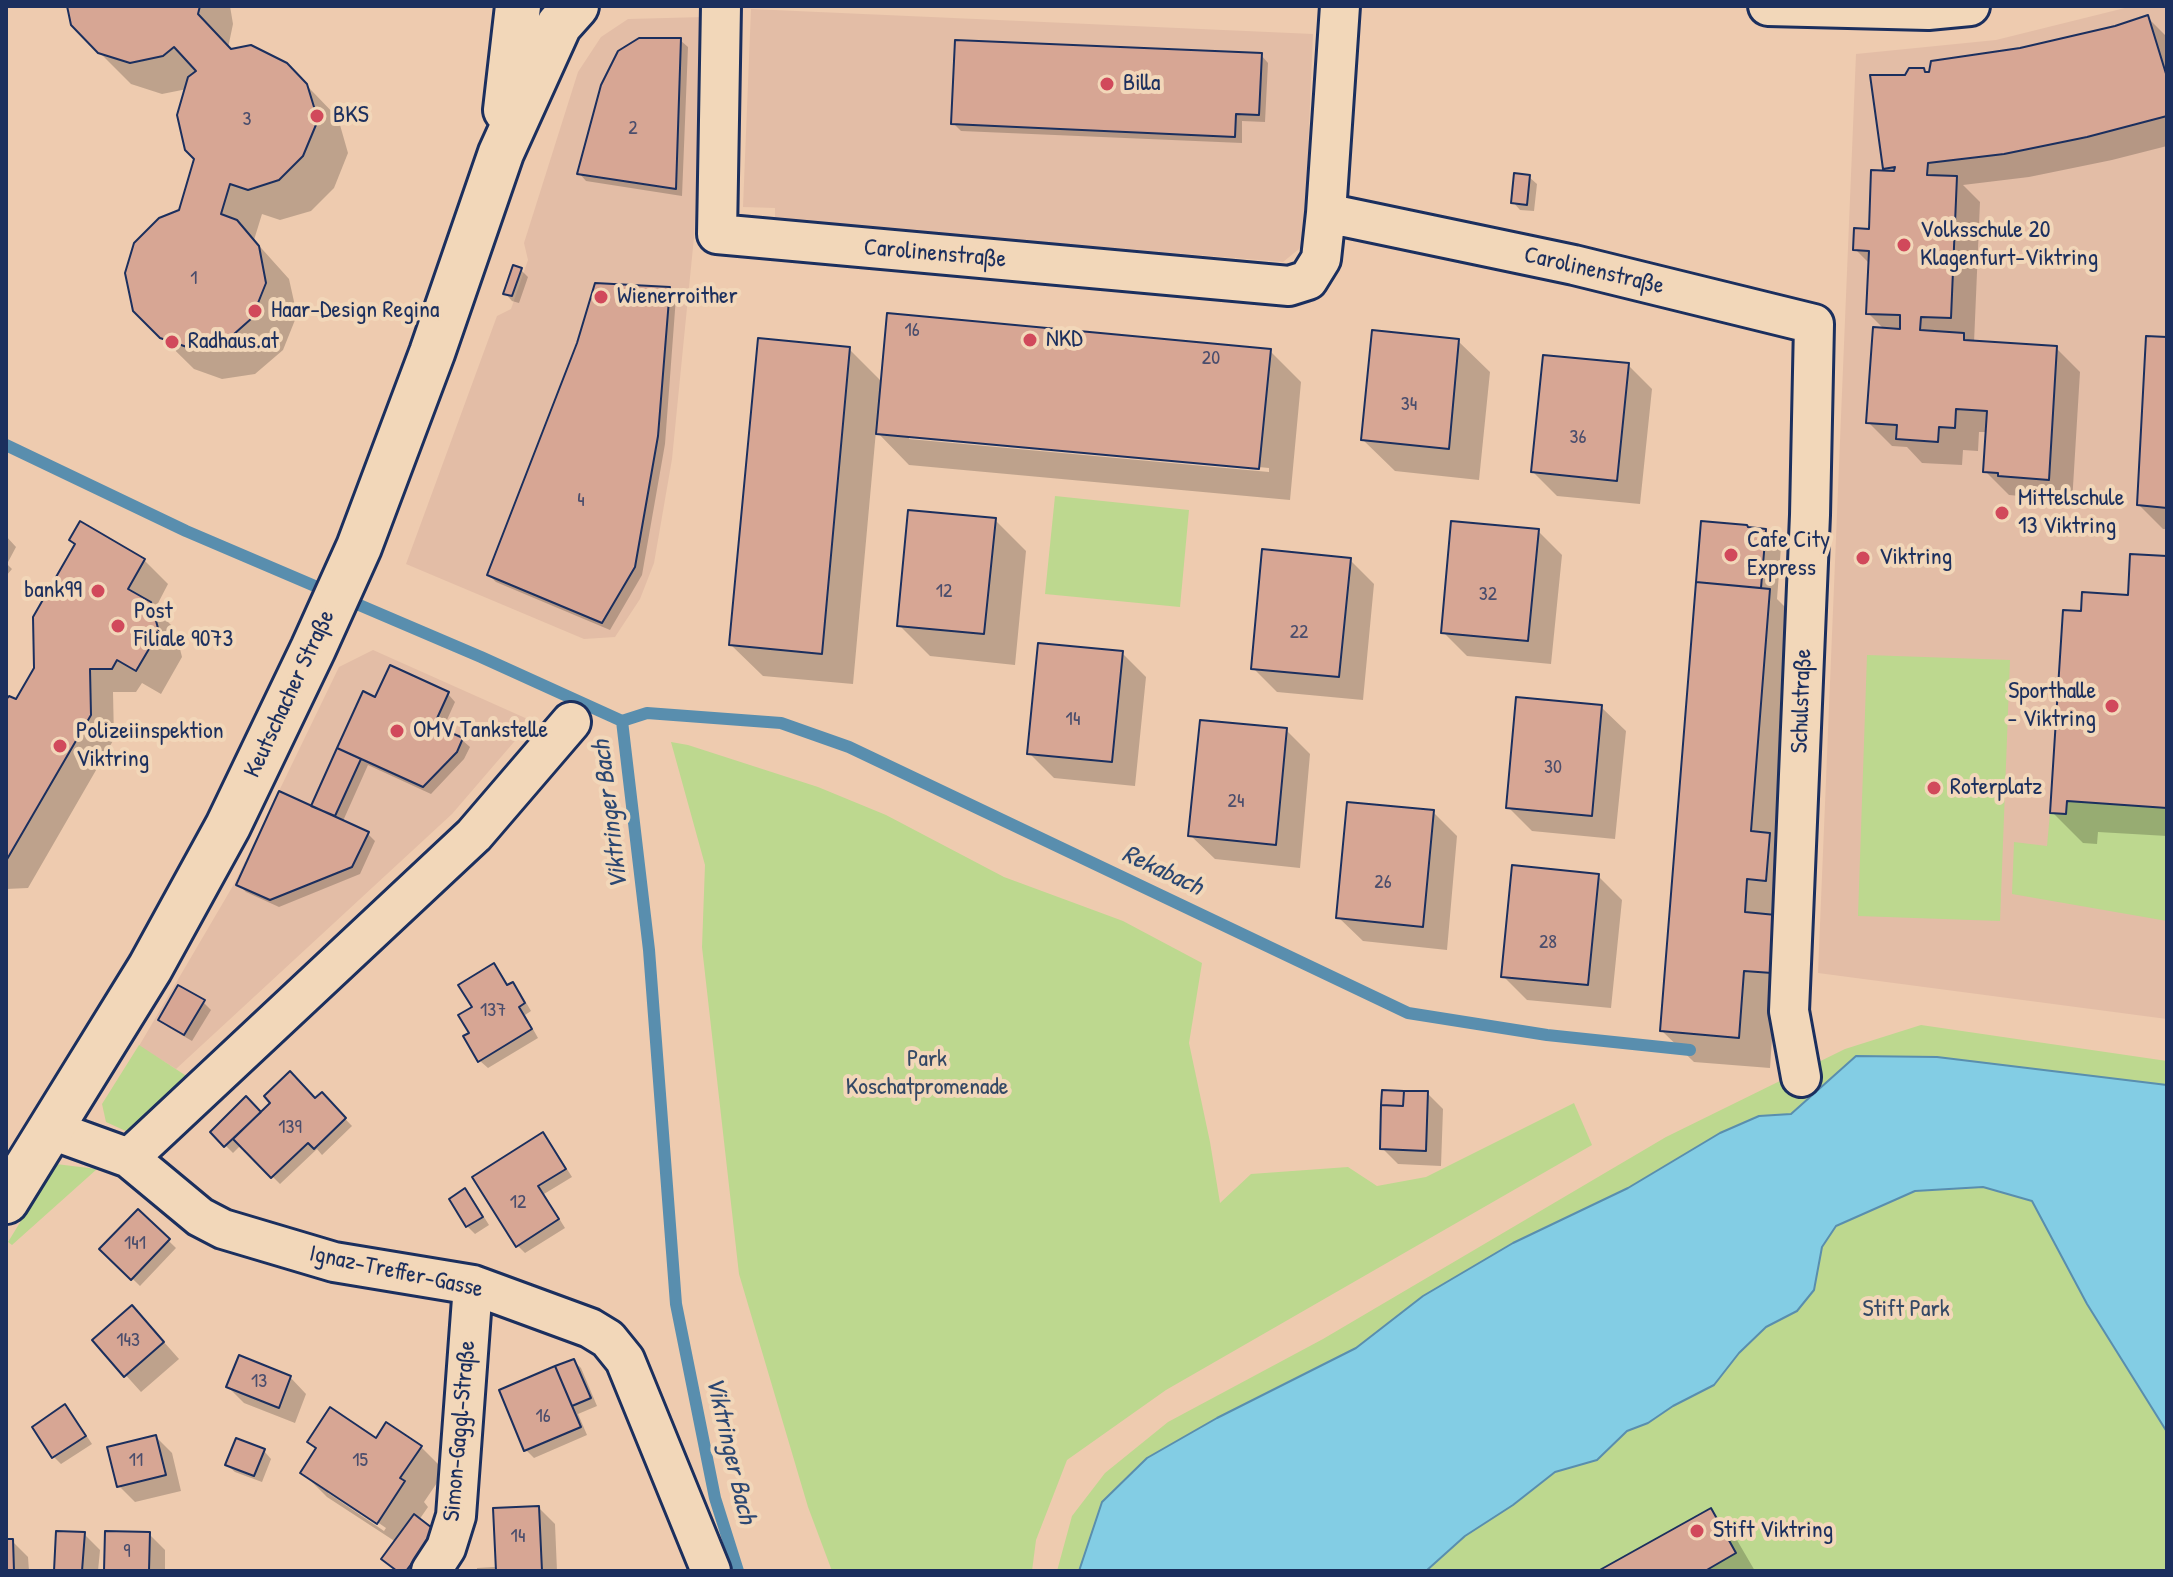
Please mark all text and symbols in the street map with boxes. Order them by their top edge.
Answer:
place label: Billa [1123,70,1160,98]
marker: Billa [1098,75,1116,93]
place label: BKS [333,102,369,130]
marker: BKS [308,107,326,125]
house number: 3 [243,108,251,132]
house number: 2 [628,117,638,141]
place label: Volksschule 20 Klagenfurt-Viktring [1920,217,2098,273]
street label: Carolinenstraße [863,233,1007,275]
marker: Volksschule 20 Klagenfurt-Viktring [1895,236,1913,254]
street label: Carolinenstraße [1521,241,1667,301]
house number: 1 [190,267,198,291]
place label: Wienerroither [617,283,738,311]
marker: Wienerroither [592,288,610,306]
place label: Haar-Design Regina [271,297,439,325]
marker: Haar-Design Regina [246,302,264,320]
house number: 16 [904,319,920,343]
place label: NKD [1046,326,1083,354]
place label: Radhaus.at [188,328,279,356]
marker: NKD [1021,331,1039,349]
marker: Radhaus.at [163,333,181,351]
house number: 20 [1202,347,1220,371]
house number: 34 [1401,393,1417,417]
house number: 36 [1570,426,1586,450]
place label: Mittelschule 13 Viktring [2018,485,2124,541]
house number: 4 [577,489,585,513]
marker: Mittelschule 13 Viktring [1993,504,2011,522]
place label: Cafe City Express [1747,527,1830,583]
place label: Viktring [1879,544,1952,572]
marker: Cafe City Express [1722,546,1740,564]
marker: Viktring [1854,549,1872,567]
place label: bank99 [24,577,82,605]
house number: 12 [936,580,952,604]
marker: bank99 [89,582,107,600]
house number: 32 [1479,583,1497,607]
place label: Post Filiale 9073 [134,598,233,654]
street label: Keutschacher Straße [239,605,341,783]
marker: Post Filiale 9073 [109,617,127,635]
house number: 22 [1290,621,1308,645]
street label: Schulstraße [1786,648,1818,754]
place label: Sporthalle - Viktring [2008,678,2096,734]
marker: Sporthalle - Viktring [2103,697,2121,715]
house number: 14 [1066,708,1080,732]
place label: OMV Tankstelle [413,717,548,745]
place label: Polizeiinspektion Viktring [76,718,224,774]
marker: OMV Tankstelle [388,722,406,740]
marker: Polizeiinspektion Viktring [51,737,69,755]
water label: Viktringer Bach [586,739,636,891]
house number: 30 [1544,756,1562,780]
place label: Roterplatz [1950,774,2042,802]
marker: Roterplatz [1925,779,1943,797]
house number: 24 [1228,790,1244,814]
water label: Rekabach [1117,839,1207,903]
house number: 26 [1374,871,1392,895]
house number: 28 [1539,931,1557,955]
house number: 137 [480,999,506,1023]
park label: Park Koschatpromenade [846,1046,1008,1102]
house number: 139 [278,1116,302,1140]
house number: 12 [510,1191,526,1215]
house number: 141 [124,1232,146,1256]
street label: Ignaz-Treffer-Gasse [307,1240,485,1304]
park label: Stift Park [1862,1296,1950,1324]
house number: 143 [116,1329,140,1353]
street label: Simon-Gaggl-Straße [438,1339,482,1523]
house number: 13 [251,1370,267,1394]
water label: Viktringer Bach [698,1373,762,1527]
house number: 16 [535,1405,551,1429]
house number: 11 [129,1449,143,1473]
house number: 15 [352,1449,368,1473]
place label: Stift Viktring [1713,1517,1833,1545]
marker: Stift Viktring [1688,1522,1706,1540]
house number: 14 [511,1525,525,1549]
house number: 9 [123,1540,131,1564]

